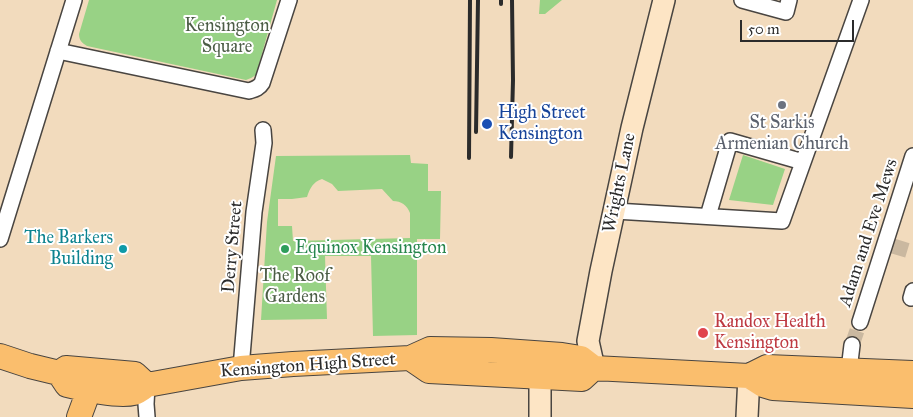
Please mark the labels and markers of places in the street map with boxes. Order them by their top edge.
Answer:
marker: St Sarkis Armenian Church [776,99,788,111]
place label: High Street Kensington [498,103,586,146]
place label: St Sarkis Armenian Church [715,113,849,156]
marker: High Street Kensington [480,117,494,131]
place label: The Barkers Building [24,228,113,270]
place label: Equinox Kensington [295,238,447,260]
marker: The Barkers Building [117,243,129,255]
marker: Equinox Kensington [279,243,291,255]
place label: Randox Health Kensington [714,312,826,354]
marker: Randox Health Kensington [696,326,710,340]

